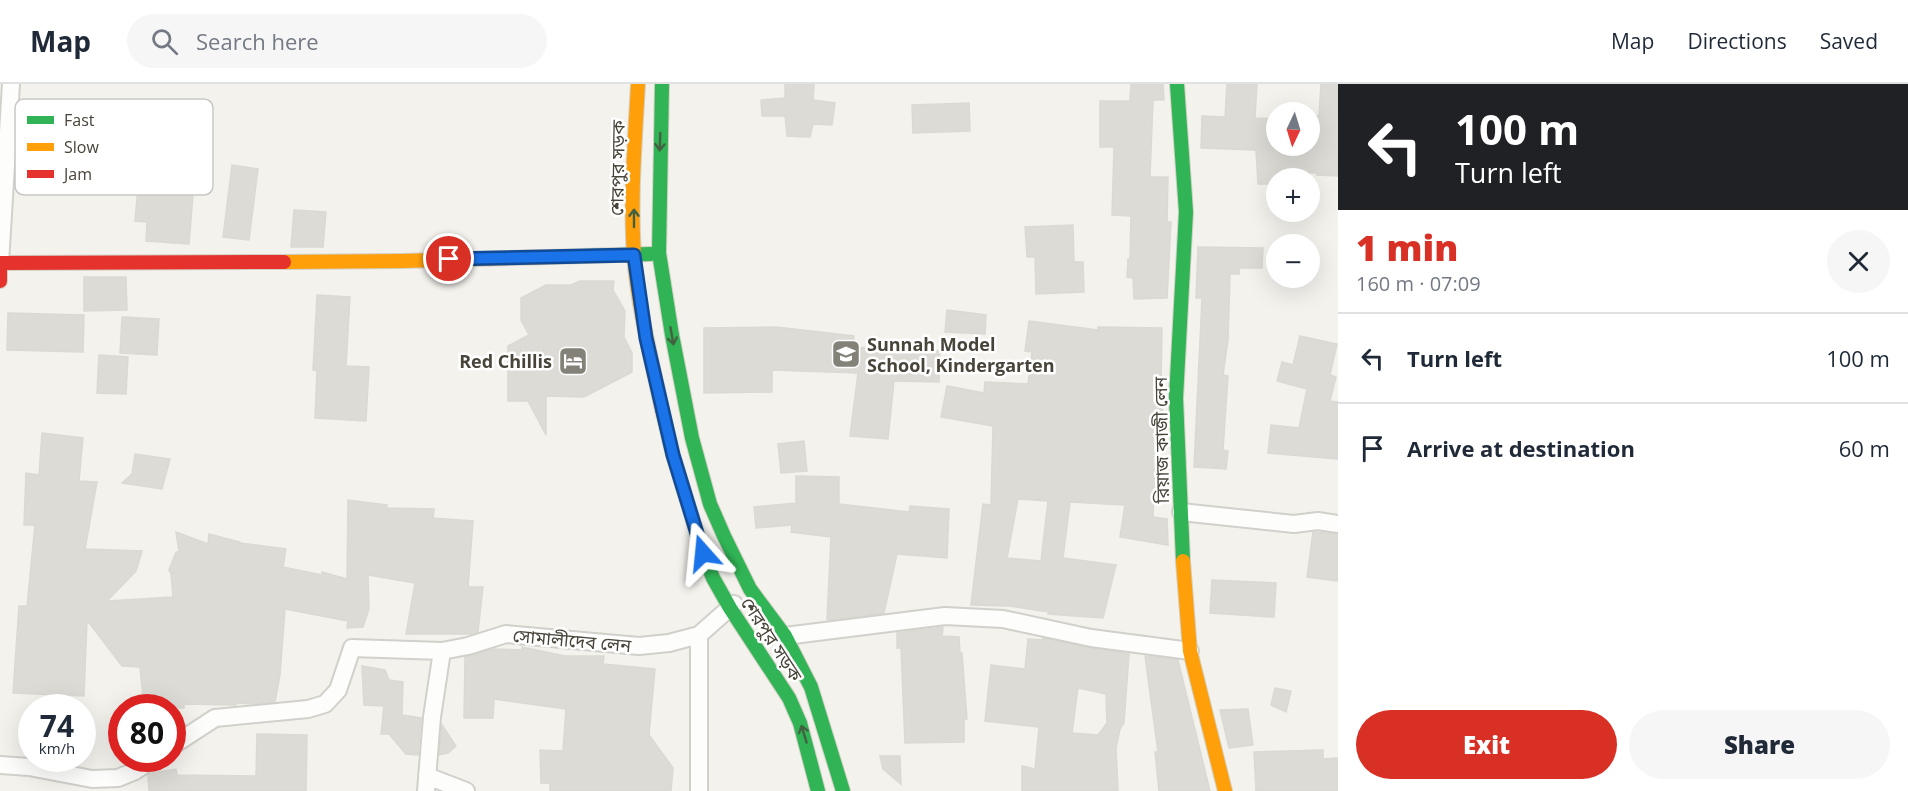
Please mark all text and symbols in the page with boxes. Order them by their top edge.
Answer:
search box [127,14,547,68]
text: Map [30,22,91,60]
icon: search [148,25,181,58]
text: Search here [196,26,319,56]
text: Map [1611,27,1654,55]
text: Directions [1687,27,1787,55]
text: Saved [1820,27,1878,55]
legend [15,99,213,195]
text: 100 m [1455,100,1579,157]
north arrow [1266,102,1320,156]
map controls [1266,102,1320,288]
icon: left [1356,108,1434,186]
text: Fast [64,109,95,131]
street label: শেরপুর সড়ক [604,120,630,216]
one-way arrow [654,132,666,152]
text: Slow [64,136,99,158]
text: Turn left [1455,154,1562,191]
text: Jam [62,163,92,185]
button: + [1266,168,1320,222]
one-way arrow [628,208,640,228]
text: 1 min [1356,223,1458,272]
button: close [1827,230,1890,293]
pin [423,233,474,284]
button: − [1266,234,1320,288]
icon: arrive [432,242,465,275]
text: 160 m · 07:09 [1356,270,1481,297]
one-way arrow [667,326,678,346]
place label: Sunnah Model School, Kindergarten [867,332,1055,377]
school or university icon: Sunnah Model School, Kindergarten [830,338,862,370]
icon: left [1356,342,1389,375]
text: Turn left [1407,343,1502,373]
text: 100 m [1826,343,1890,373]
hotel icon: Red Chillis [557,345,589,377]
place label: Red Chillis [459,349,552,373]
street label: রিয়াজ কাজী লেন [1148,375,1174,504]
icon: arrive [1356,432,1389,465]
text: Arrive at destination [1407,433,1635,463]
text: 60 m [1839,433,1890,463]
position arrow [671,521,735,585]
street label: শেরপুর সড়ক [736,592,808,686]
street label: সোমালীদেব লেন [512,623,633,657]
speed limit sign: 80 [108,694,186,772]
text: 74 [40,705,74,746]
button: Exit [1356,710,1617,779]
button: Share [1629,710,1890,779]
one-way arrow [798,725,809,744]
text: km/h [39,738,75,758]

